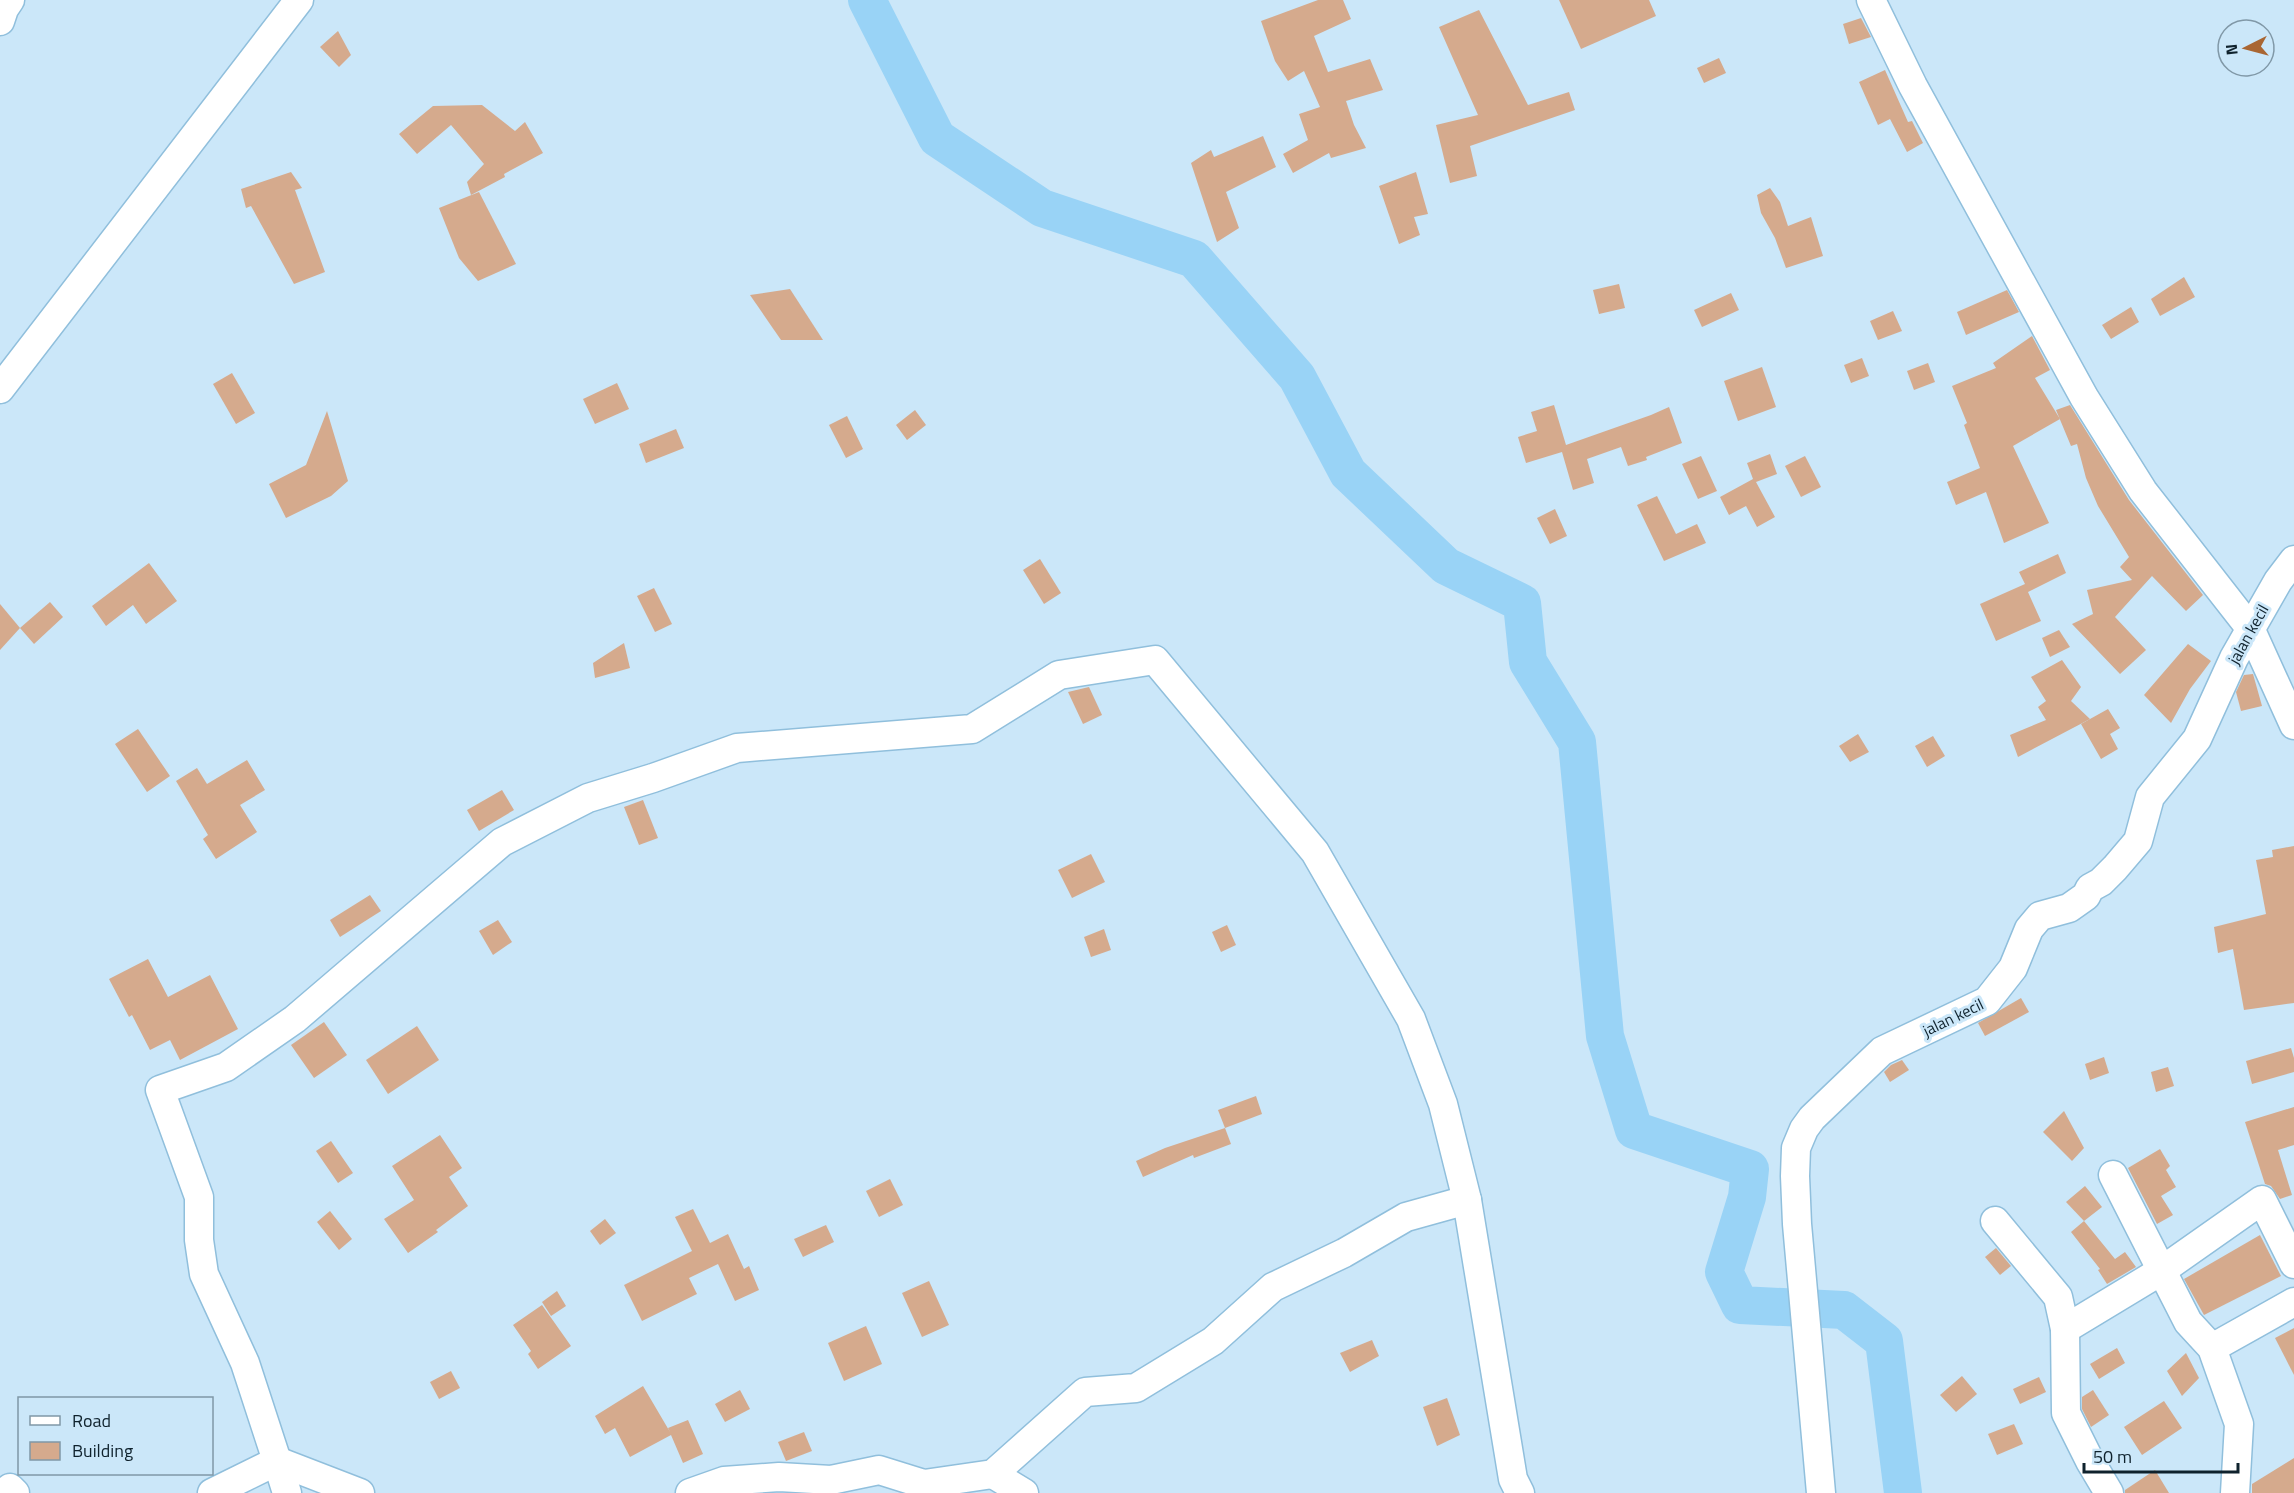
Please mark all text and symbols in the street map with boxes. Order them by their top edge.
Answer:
north arrow [2216,18,2276,78]
text: N [2219,43,2244,56]
street label: jalan kecil [2221,600,2274,669]
street label: jalan kecil [1918,992,1987,1042]
legend [18,1397,213,1475]
text: Road [72,1407,111,1434]
scale bar [2084,1436,2238,1474]
text: Building [72,1437,133,1464]
text: 50 m [2093,1443,2132,1470]

